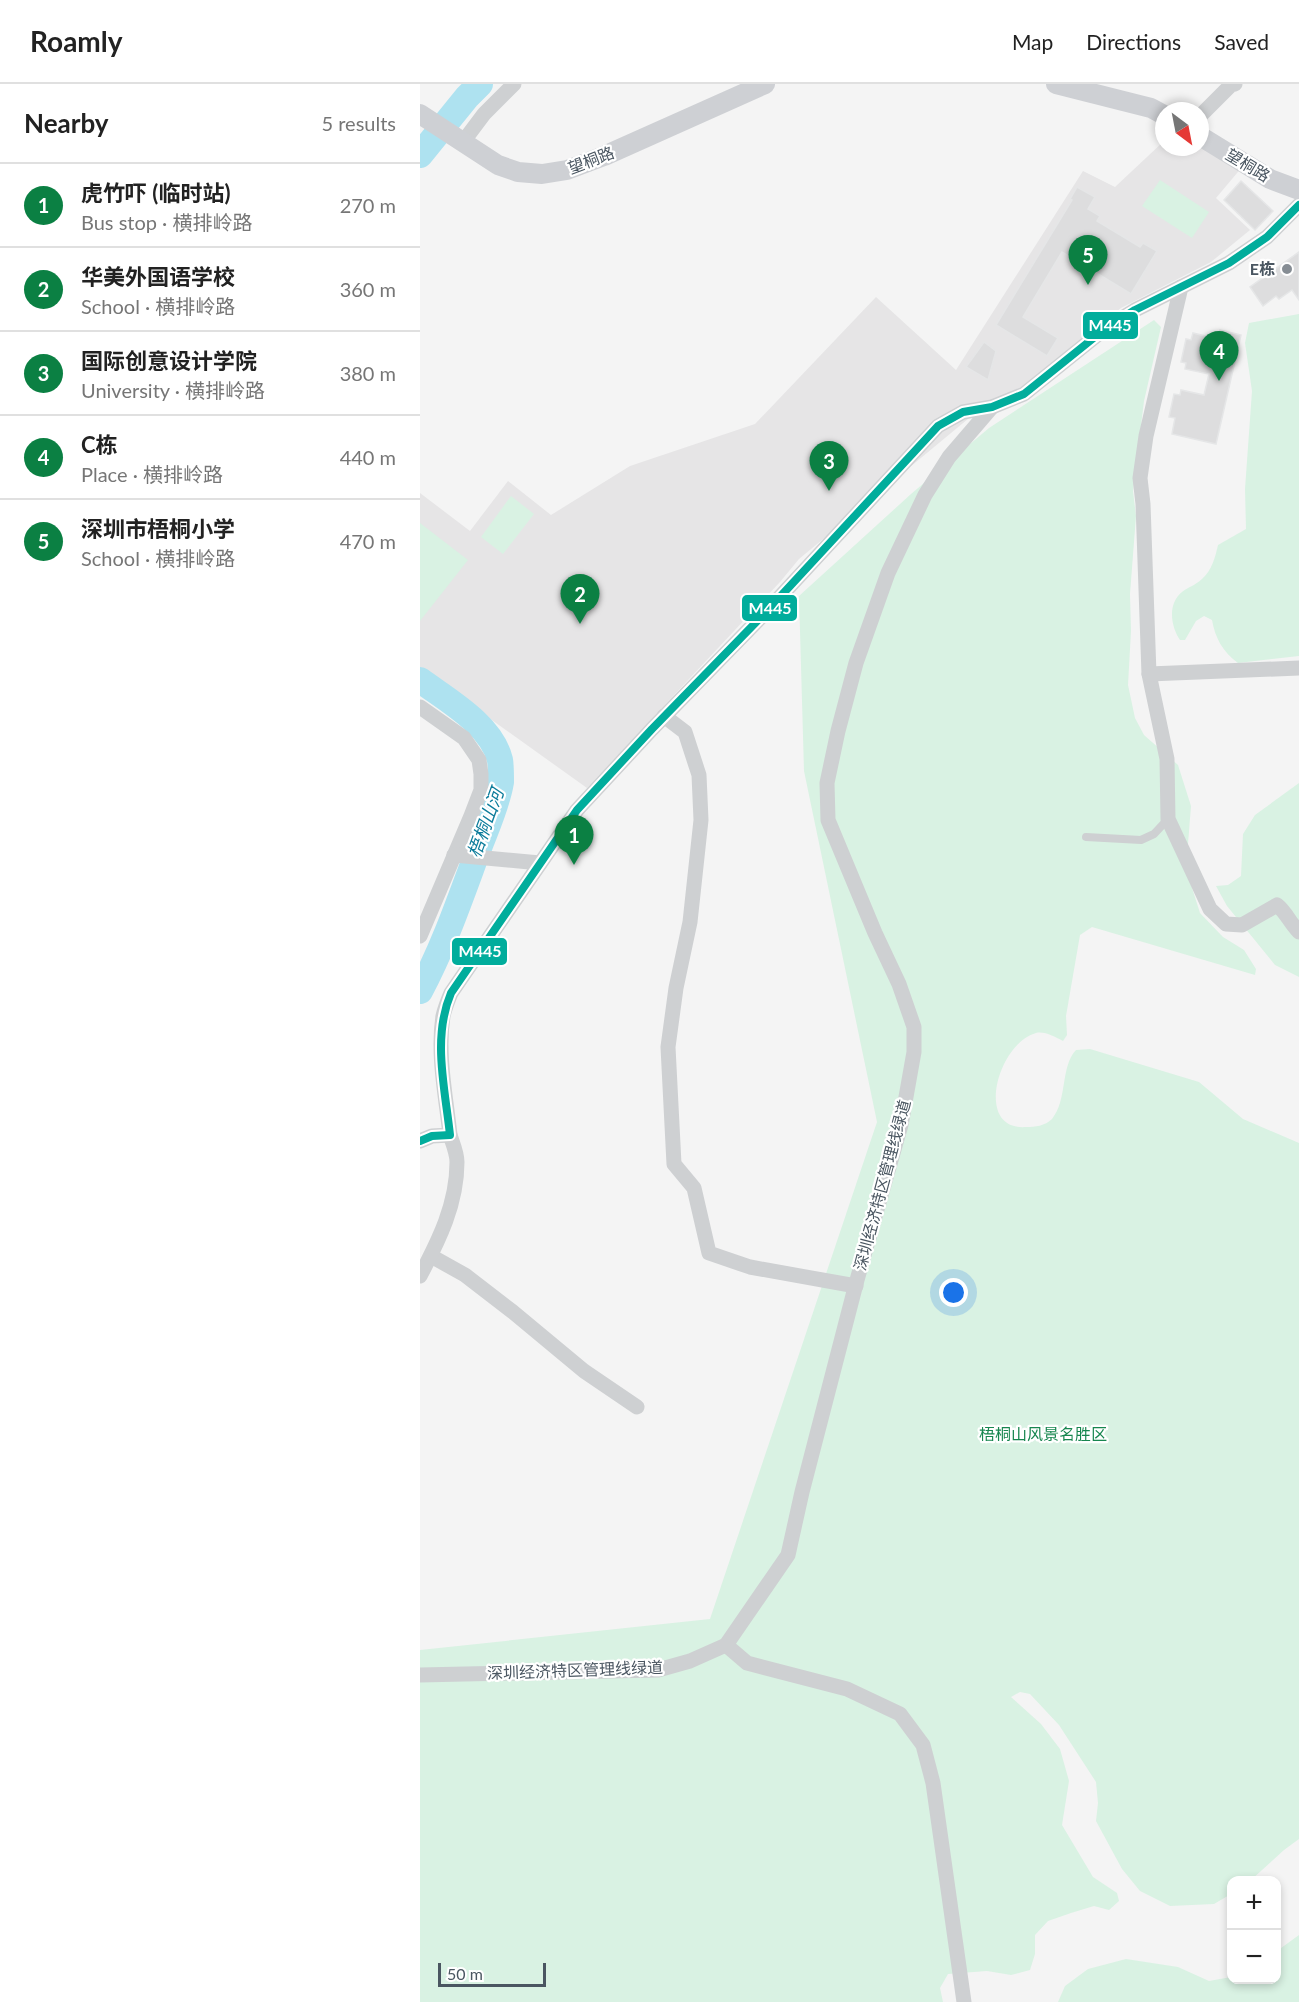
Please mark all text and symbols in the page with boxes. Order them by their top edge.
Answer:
text: Roamly [30,24,123,58]
text: Map [1012,29,1053,54]
text: Directions [1086,29,1181,54]
text: Saved [1214,29,1269,54]
north arrow [1155,102,1209,156]
text: Nearby [24,107,109,139]
text: 5 results [321,111,396,135]
street label: 望桐路 [565,142,617,177]
street label: 望桐路 [1223,144,1274,185]
text: 虎竹吓 (临时站) [81,179,230,206]
text: 1 [38,193,49,217]
text: 270 m [340,193,396,217]
text: Bus stop · 横排岭路 [81,210,252,234]
pin: 5 [1068,236,1108,285]
place label: E栋 [1250,259,1275,278]
marker: E栋 [1280,262,1294,276]
text: 华美外国语学校 [81,263,235,290]
text: 2 [38,277,49,301]
text: 360 m [340,277,396,301]
text: School · 横排岭路 [81,294,235,318]
line badge: M445 [1082,311,1139,340]
text: M445 [1089,315,1131,334]
pin: 4 [1200,332,1238,381]
text: 国际创意设计学院 [81,347,257,374]
text: 3 [38,361,49,385]
text: 380 m [340,361,396,385]
text: University · 横排岭路 [81,378,265,402]
text: C栋 [81,431,118,458]
pin: 3 [810,442,848,491]
text: 4 [38,445,49,469]
text: 440 m [340,445,396,469]
text: Place · 横排岭路 [81,462,223,486]
text: 深圳市梧桐小学 [81,515,235,542]
text: 5 [38,529,49,553]
text: 470 m [340,529,396,553]
text: School · 横排岭路 [81,546,235,570]
pin: 2 [560,574,600,624]
line badge: M445 [741,594,798,622]
text: M445 [749,598,791,617]
water label: 梧桐山河 [462,782,509,860]
pin: 1 [554,816,594,865]
line badge: M445 [451,937,508,966]
text: M445 [459,941,501,960]
street label: 深圳经济特区管理线绿道 [850,1097,913,1272]
your location [939,1278,968,1307]
park label: 梧桐山风景名胜区 [979,1424,1107,1443]
street label: 深圳经济特区管理线绿道 [487,1657,663,1682]
map controls [1227,1876,1281,1984]
button: + [1227,1876,1281,1930]
button: − [1227,1930,1281,1984]
scale bar [438,1960,546,1988]
text: 50 m [447,1964,483,1983]

